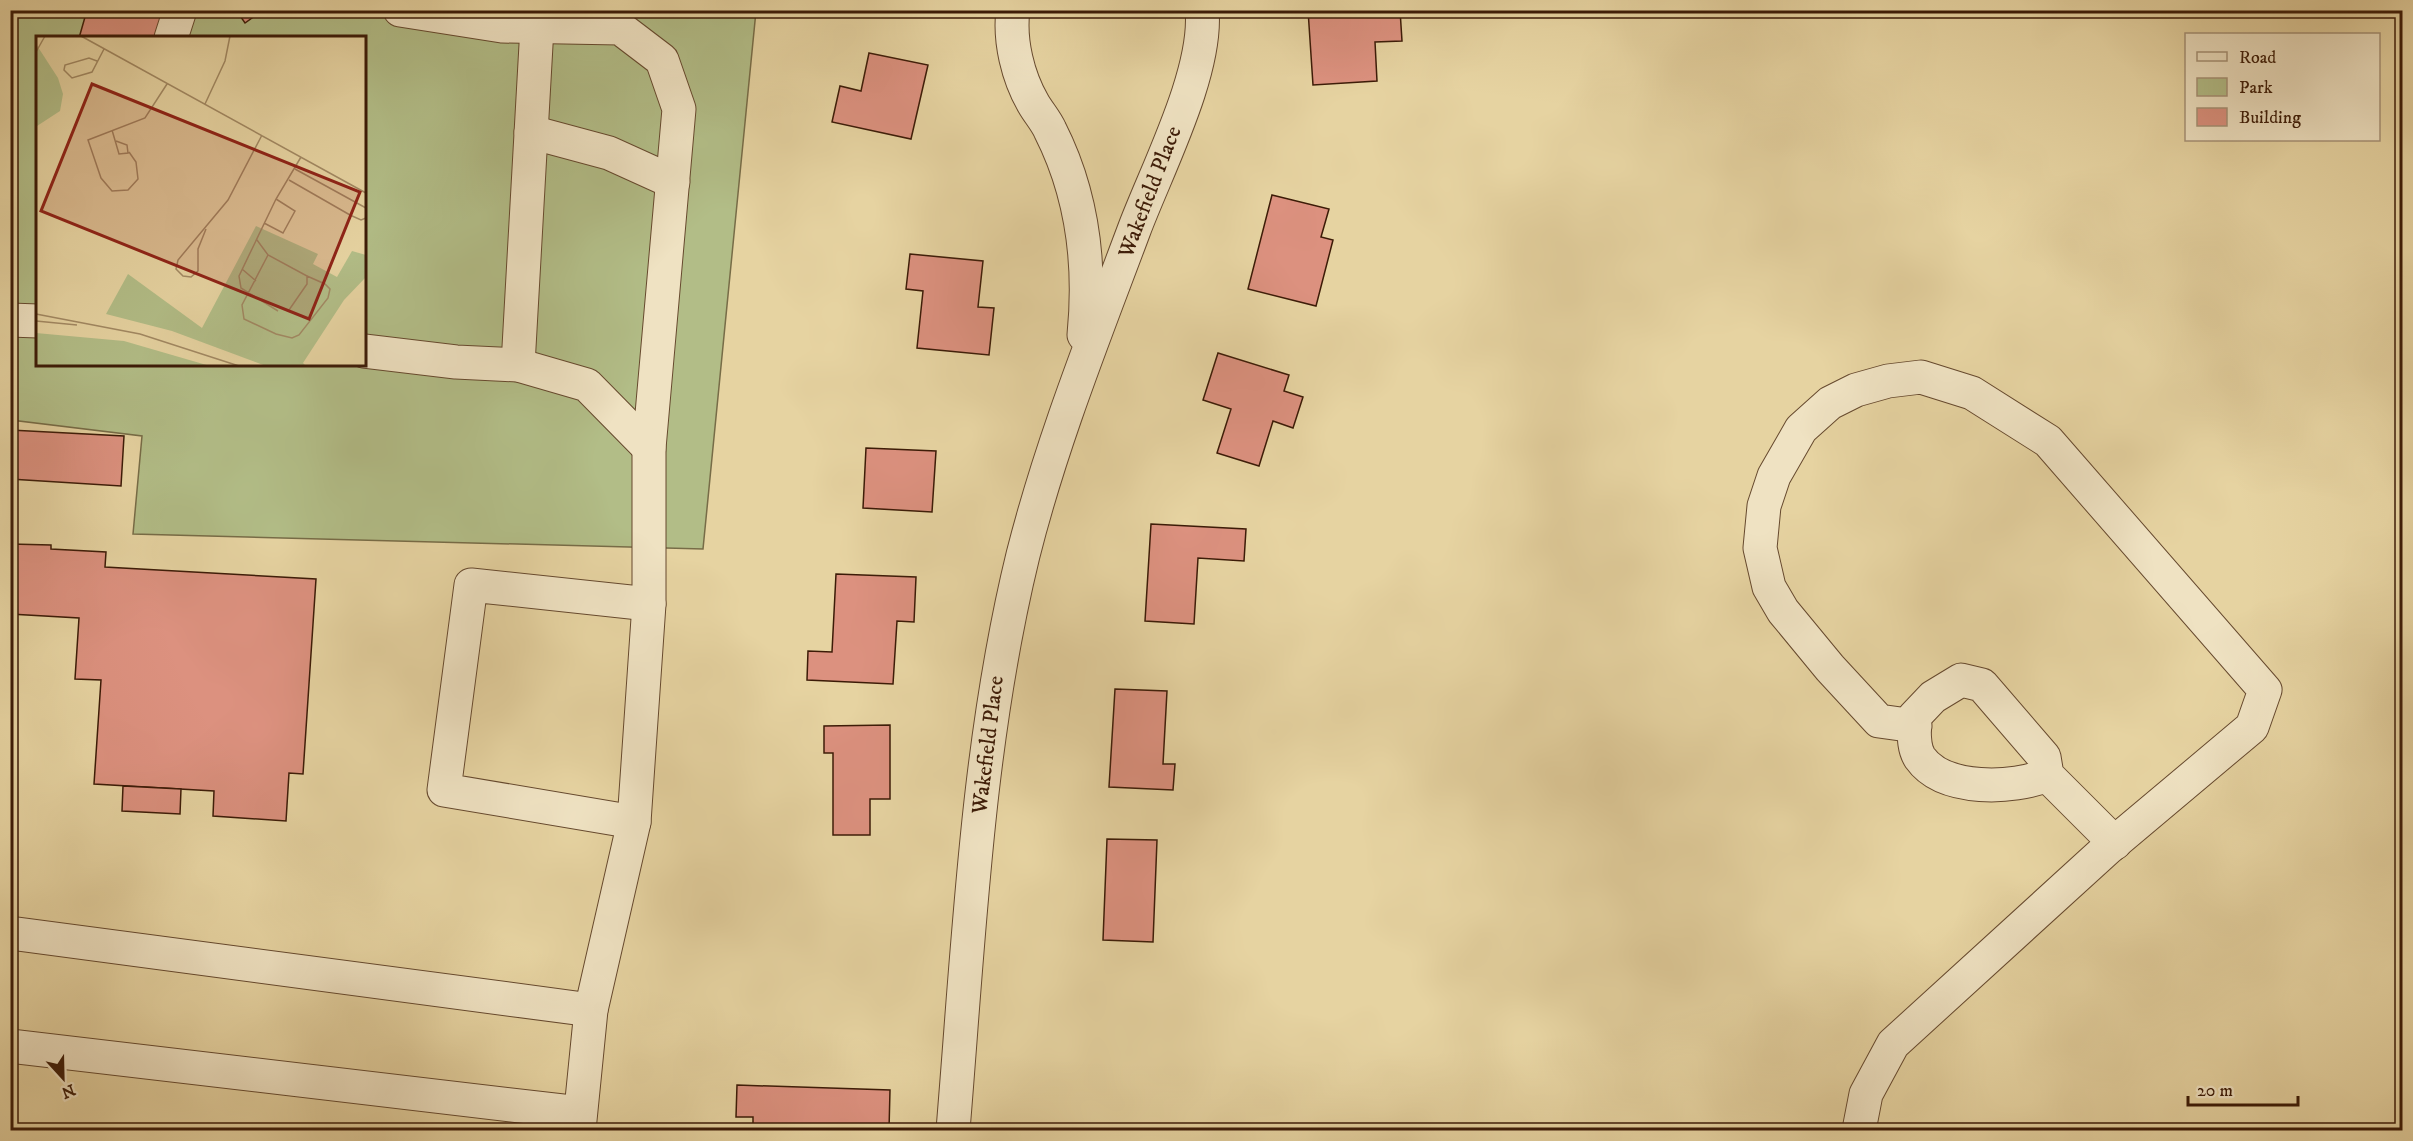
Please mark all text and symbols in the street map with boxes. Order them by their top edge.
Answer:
legend [2185,33,2380,141]
inset map [36,36,366,366]
text: Road [2239,47,2276,69]
text: Park [2239,77,2273,99]
text: Building [2239,107,2301,129]
street label: Wakefield Place [1112,122,1188,263]
street label: Wakefield Place [966,674,1010,817]
north arrow [33,1048,93,1108]
scale bar [2188,1069,2298,1107]
text: N [58,1079,78,1103]
text: 20 m [2197,1080,2233,1102]

